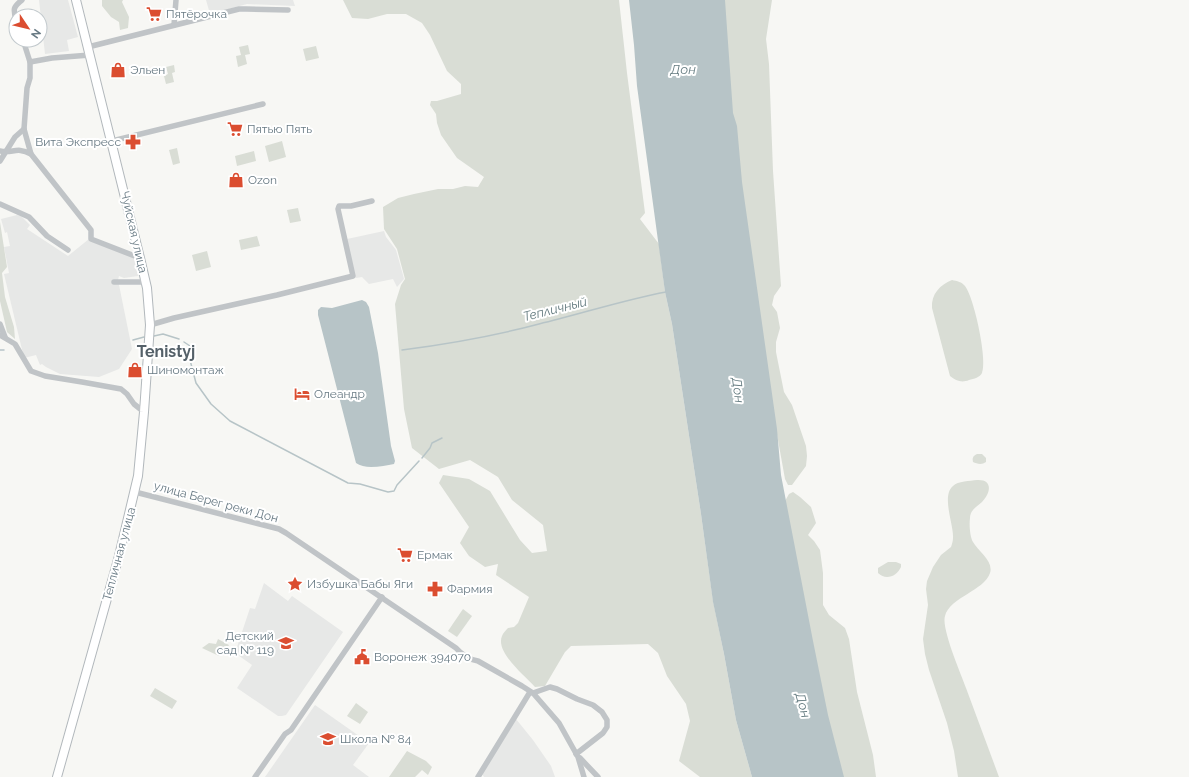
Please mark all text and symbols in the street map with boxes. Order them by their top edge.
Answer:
supermarket icon: Пятёрочка [145,5,163,23]
place label: Пятёрочка [166,7,227,21]
north arrow [8,8,48,48]
text: N [28,26,44,41]
shop icon: Эльен [109,61,127,79]
water label: Дон [669,62,696,77]
place label: Эльен [130,63,165,77]
supermarket icon: Пятью Пять [226,120,244,138]
place label: Пятью Пять [247,122,312,136]
pharmacy icon: Вита Экспресс [124,133,142,151]
place label: Вита Экспресс [35,135,121,149]
shop icon: Ozon [227,171,245,189]
place label: Ozon [248,173,277,187]
street label: Чуйская улица [118,190,150,274]
water label: Тепличный [522,294,588,324]
district label: Tenistyj [137,342,195,361]
shop icon: Шиномонтаж [126,361,144,379]
place label: Шиномонтаж [147,363,224,377]
water label: Дон [729,376,747,404]
hotel icon: Олеандр [293,385,311,403]
place label: Олеандр [314,387,365,401]
street label: улица Берег реки Дон [152,479,280,525]
street label: Тепличная улица [100,506,138,602]
supermarket icon: Ермак [396,546,414,564]
place label: Ермак [417,548,453,562]
place icon: Избушка Бабы Яги [286,575,304,593]
place label: Избушка Бабы Яги [307,577,413,591]
pharmacy icon: Фармия [426,580,444,598]
place label: Фармия [447,582,492,596]
place label: Детский сад № 119 [217,629,274,657]
school or university icon: Детский сад № 119 [277,634,295,652]
public building icon: Воронеж 394070 [353,648,371,666]
place label: Воронеж 394070 [374,650,471,664]
water label: Дон [792,690,814,720]
school or university icon: Школа № 84 [319,730,337,748]
place label: Школа № 84 [340,732,412,746]

